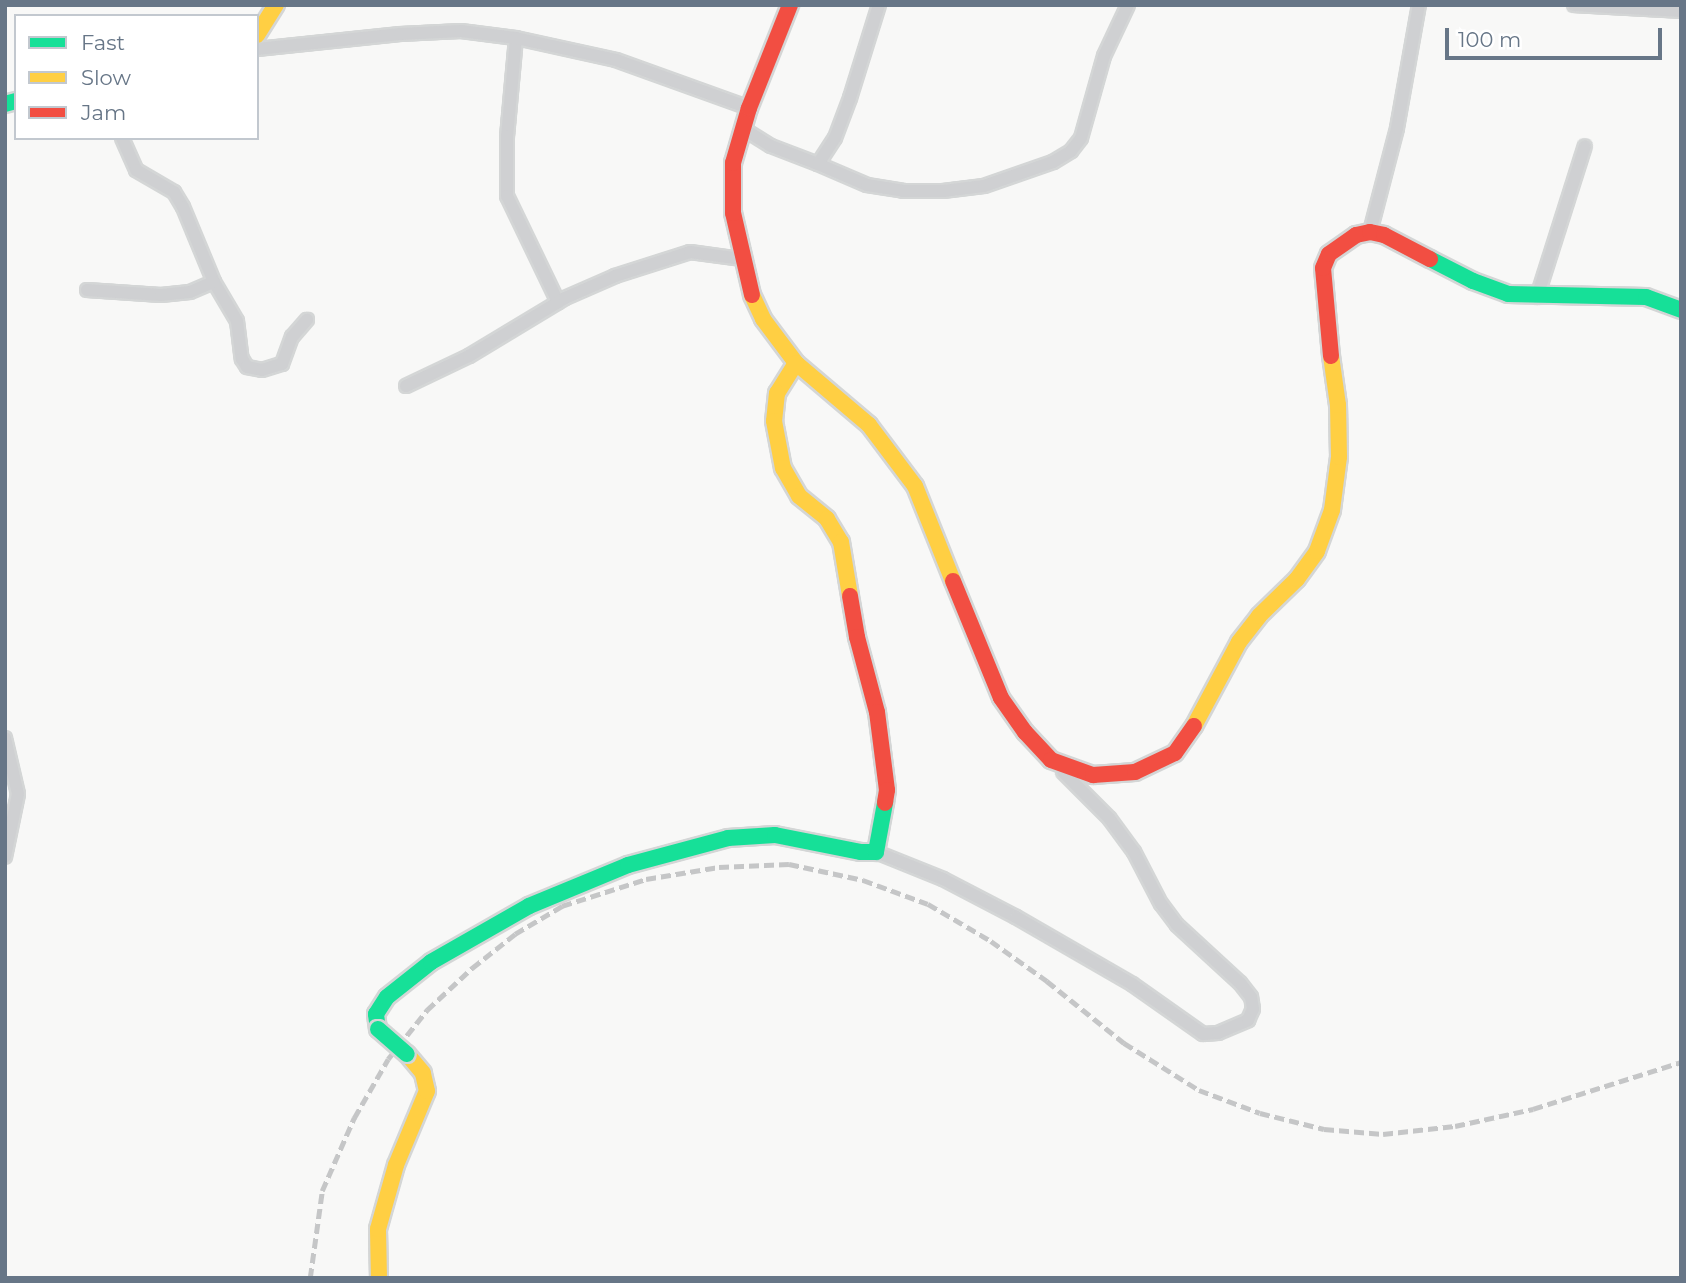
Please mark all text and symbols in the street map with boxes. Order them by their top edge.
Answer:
legend [14,14,259,140]
scale bar [1448,14,1665,58]
text: 100 m [1458,27,1521,52]
text: Fast [81,30,125,55]
text: Slow [81,65,131,90]
text: Jam [81,100,126,125]

